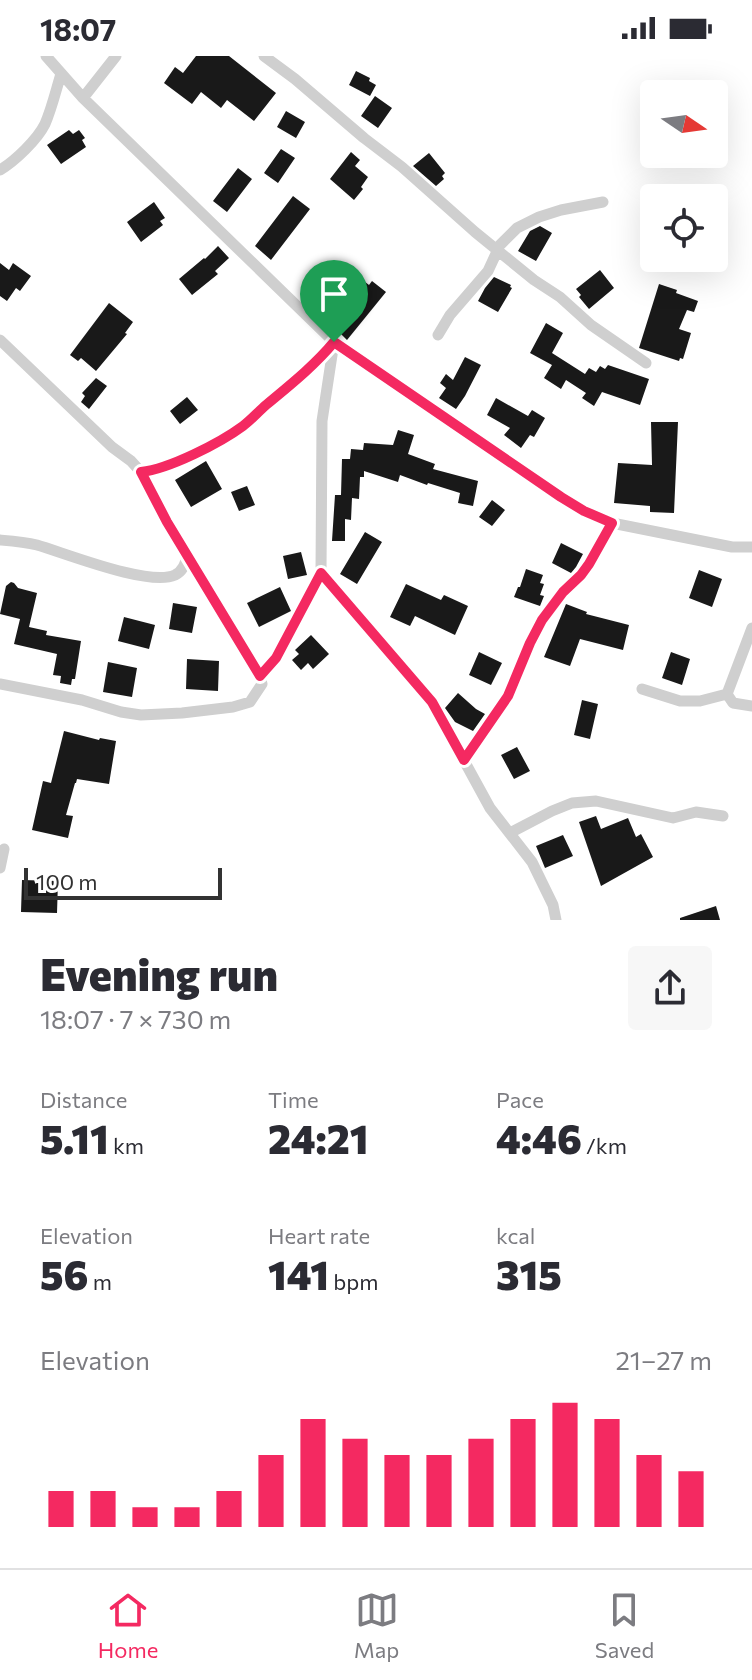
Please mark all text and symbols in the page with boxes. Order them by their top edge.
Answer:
text: 18:07 [40,10,116,47]
north arrow [640,80,728,168]
map controls [640,80,728,272]
button: locate [640,184,728,272]
pin [300,260,368,342]
icon: arrive [312,272,356,316]
scale bar [24,864,222,900]
text: 100 m [36,868,98,895]
text: Evening run [40,946,278,1000]
button: share [628,946,712,1030]
text: 18:07 · 7 × 730 m [40,1003,231,1034]
text: Distance [40,1086,127,1113]
text: Time [268,1086,319,1113]
text: Pace [496,1086,544,1113]
text: 5.11 [40,1113,109,1162]
text: 24:21 [268,1113,368,1162]
text: 4:46 [496,1113,582,1162]
text: km [109,1132,144,1159]
text: /km [582,1132,627,1159]
text: Elevation [40,1222,133,1249]
text: Heart rate [268,1222,370,1249]
text: kcal [496,1222,535,1249]
text: 56 [40,1249,88,1298]
text: 141 [268,1249,329,1298]
text: 315 [496,1249,562,1298]
text: m [88,1268,112,1295]
text: bpm [329,1268,378,1295]
text: Elevation [40,1344,150,1375]
text: 21–27 m [615,1344,712,1375]
tab: Home [98,1588,158,1663]
tab: Map [354,1588,399,1663]
tab: Saved [595,1588,654,1663]

